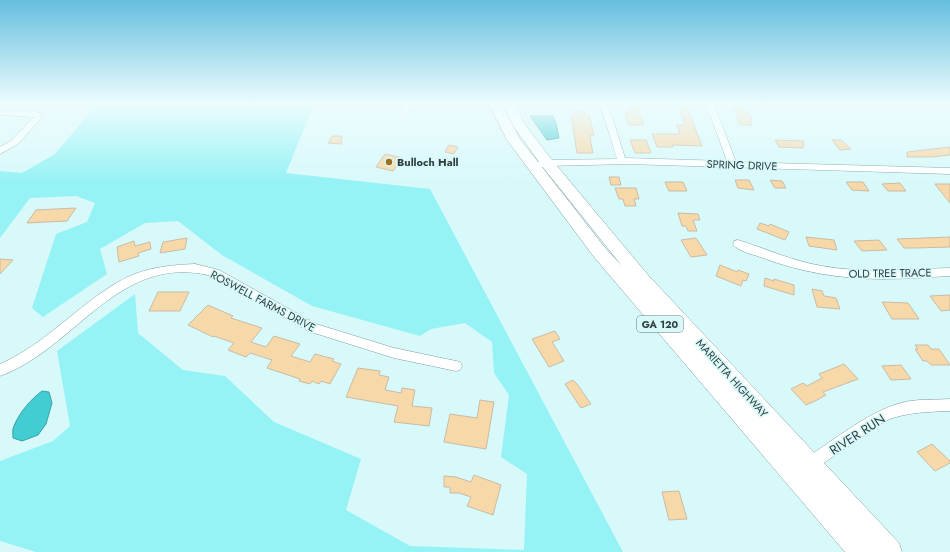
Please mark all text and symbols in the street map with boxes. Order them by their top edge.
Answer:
place label: Bulloch Hall [397,154,459,170]
street label: SPRING DRIVE [706,156,778,174]
marker: Bulloch Hall [384,157,394,167]
street label: OLD TREE TRACE [848,264,932,282]
street label: ROSWELL FARMS DRIVE [208,266,318,336]
road number: GA 120 [637,316,683,332]
street label: MARIETTA HIGHWAY [692,335,772,421]
street label: RIVER RUN [826,409,889,460]

